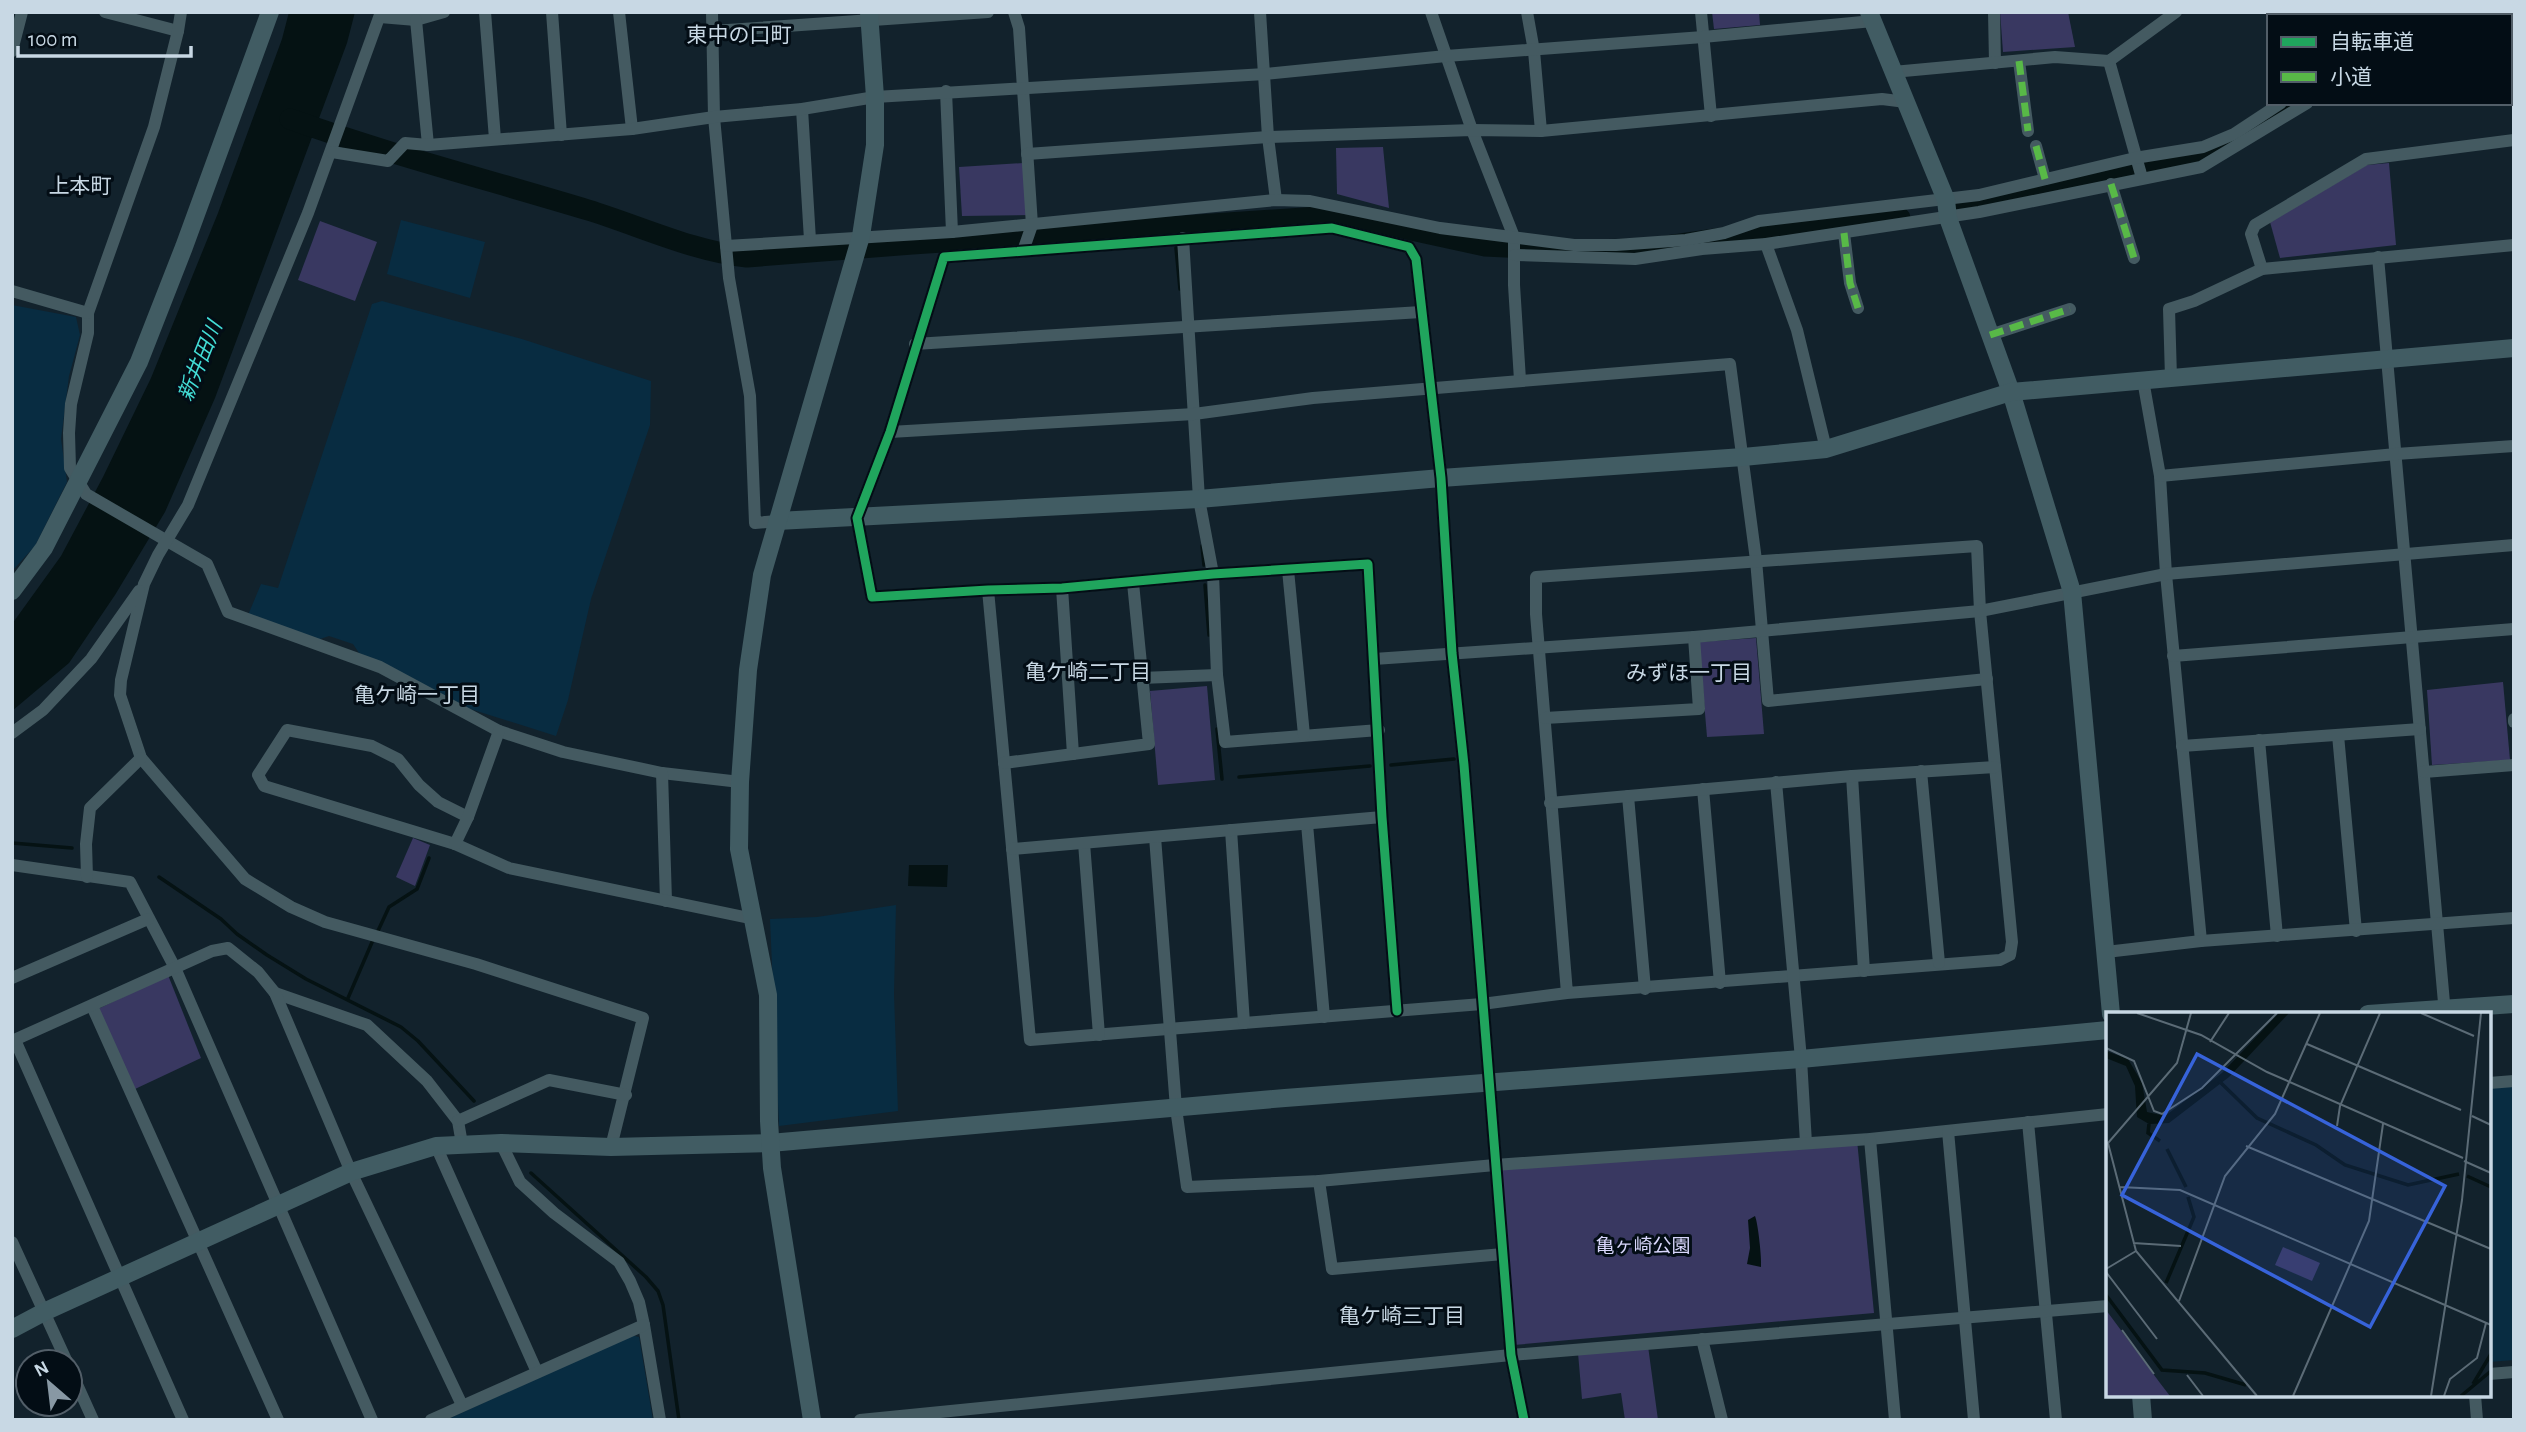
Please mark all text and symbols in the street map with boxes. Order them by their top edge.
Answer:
scale bar [18,14,191,58]
legend [2267,14,2512,105]
district label: 東中の口町 [687,24,792,46]
text: 100 m [28,29,78,50]
text: 自転車道 [2330,31,2414,53]
text: 小道 [2330,66,2372,88]
district label: 上本町 [49,175,112,197]
water label: 新井田川 [174,316,227,404]
district label: 亀ケ崎二丁目 [1025,661,1151,683]
district label: みずほ一丁目 [1626,662,1752,684]
district label: 亀ケ崎一丁目 [354,684,480,706]
inset map [2106,1012,2491,1397]
park label: 亀ヶ崎公園 [1595,1235,1691,1256]
district label: 亀ケ崎三丁目 [1339,1305,1465,1327]
north arrow [14,1348,84,1418]
text: N [31,1358,52,1381]

